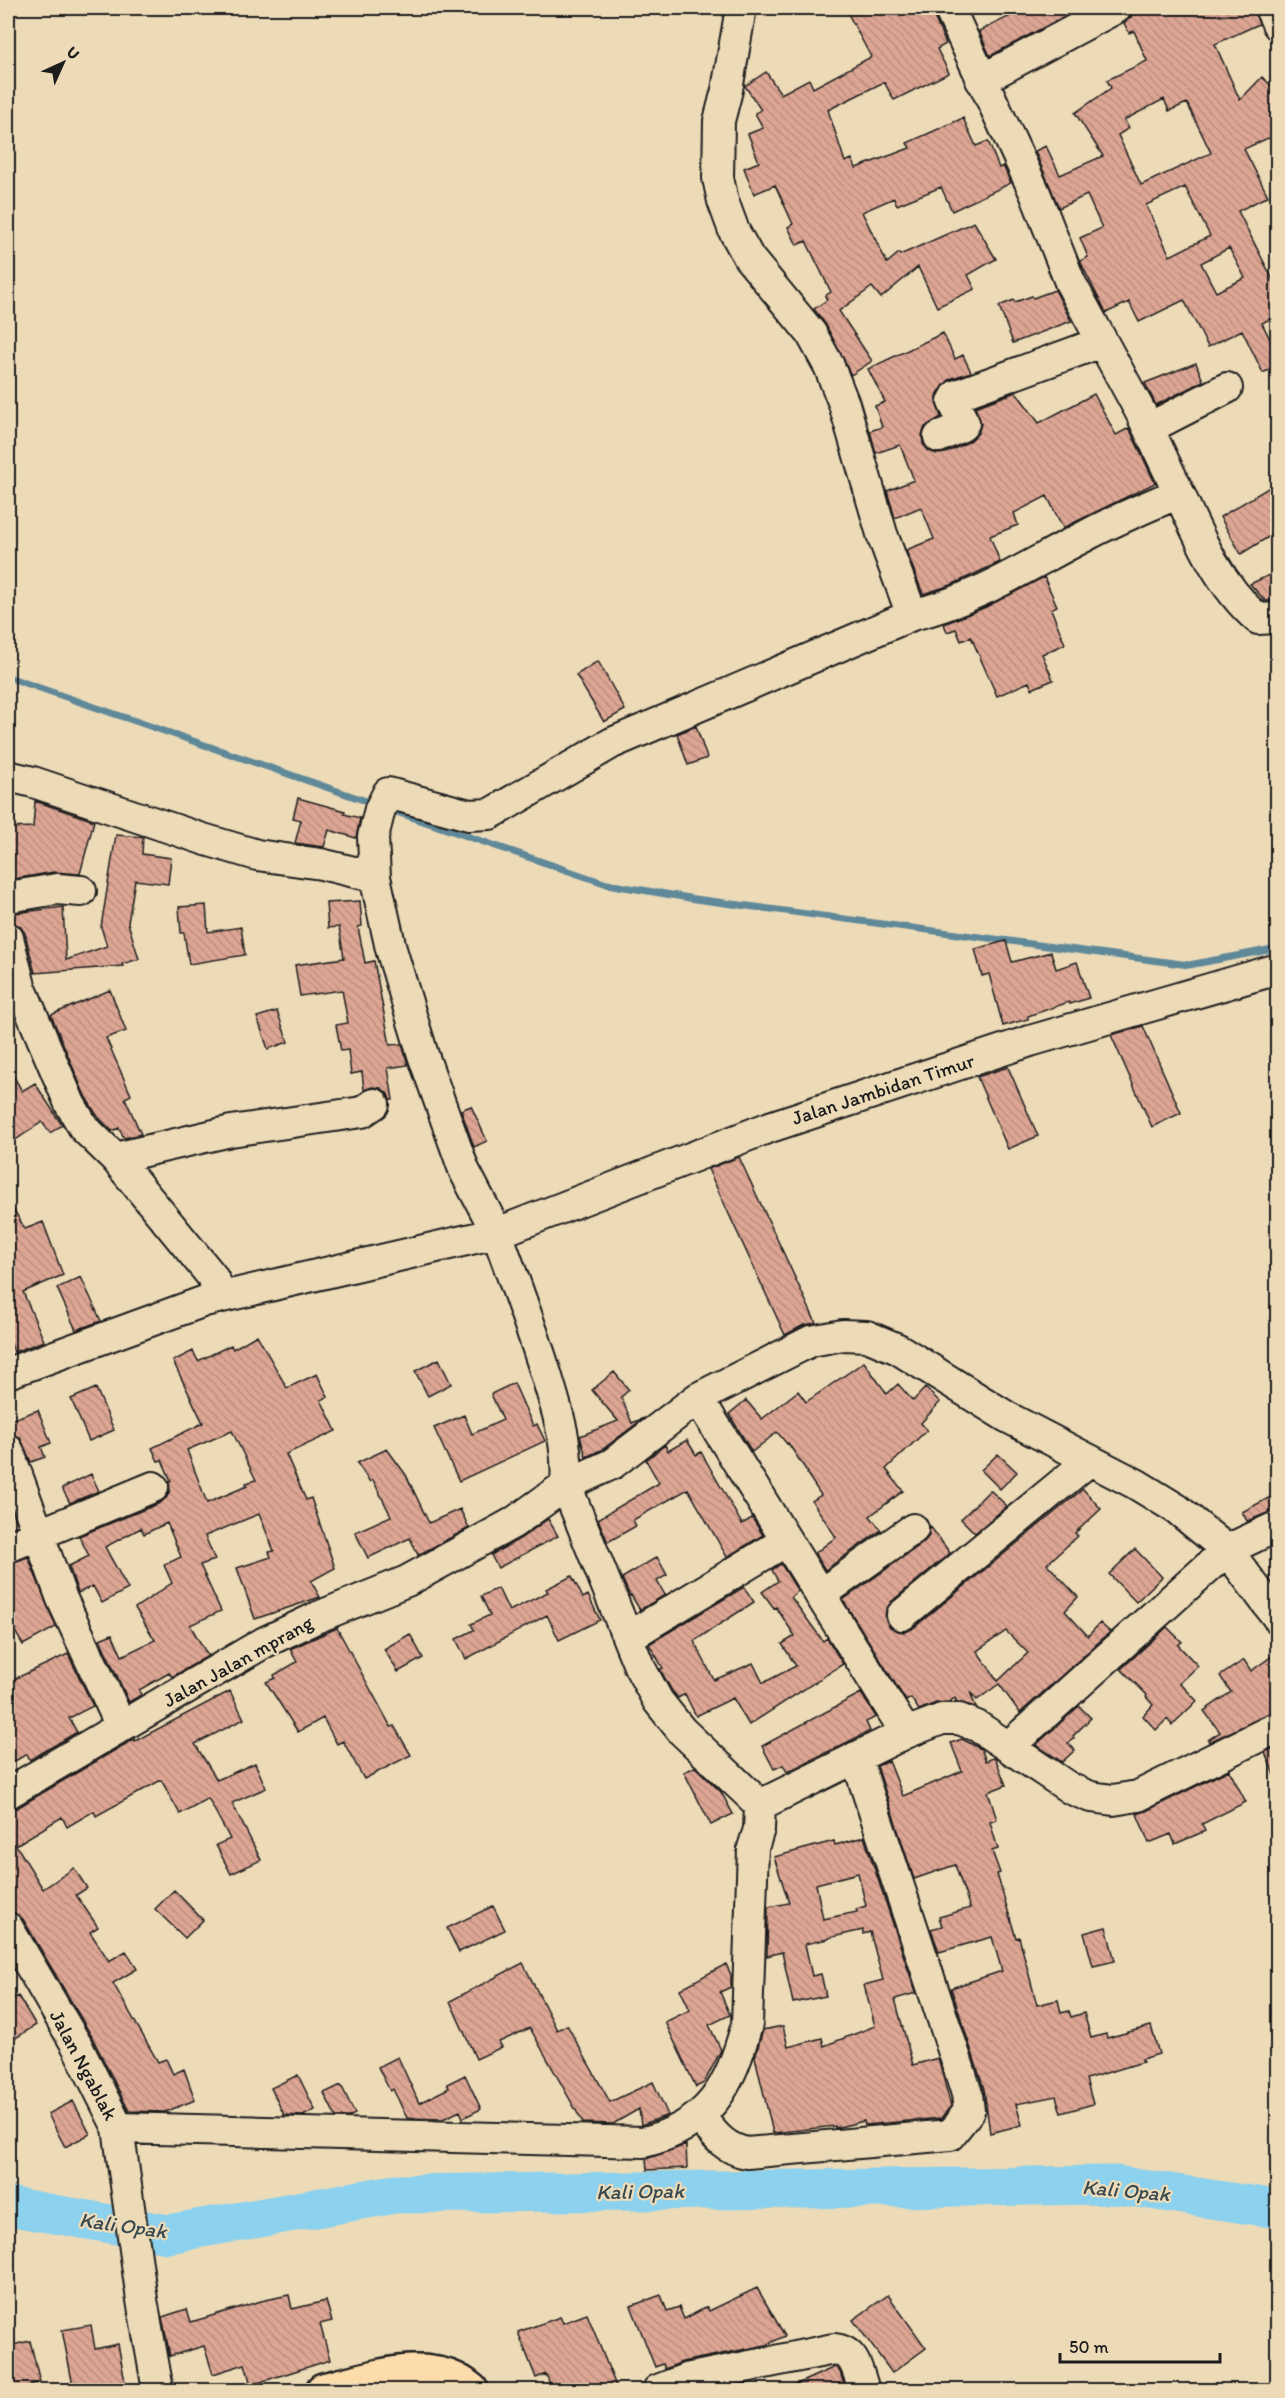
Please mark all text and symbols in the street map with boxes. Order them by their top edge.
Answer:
north arrow [33,33,93,93]
text: U [63,42,84,63]
street label: Jalan Jambidan Timur [789,1048,978,1130]
street label: Jalan Jalan mprang [159,1610,318,1712]
street label: Jalan Ngablak [45,2006,123,2125]
water label: Kali Opak [1081,2174,1172,2206]
water label: Kali Opak [596,2178,685,2204]
water label: Kali Opak [78,2207,169,2244]
scale bar [1060,2326,1220,2364]
text: 50 m [1069,2336,1109,2358]

